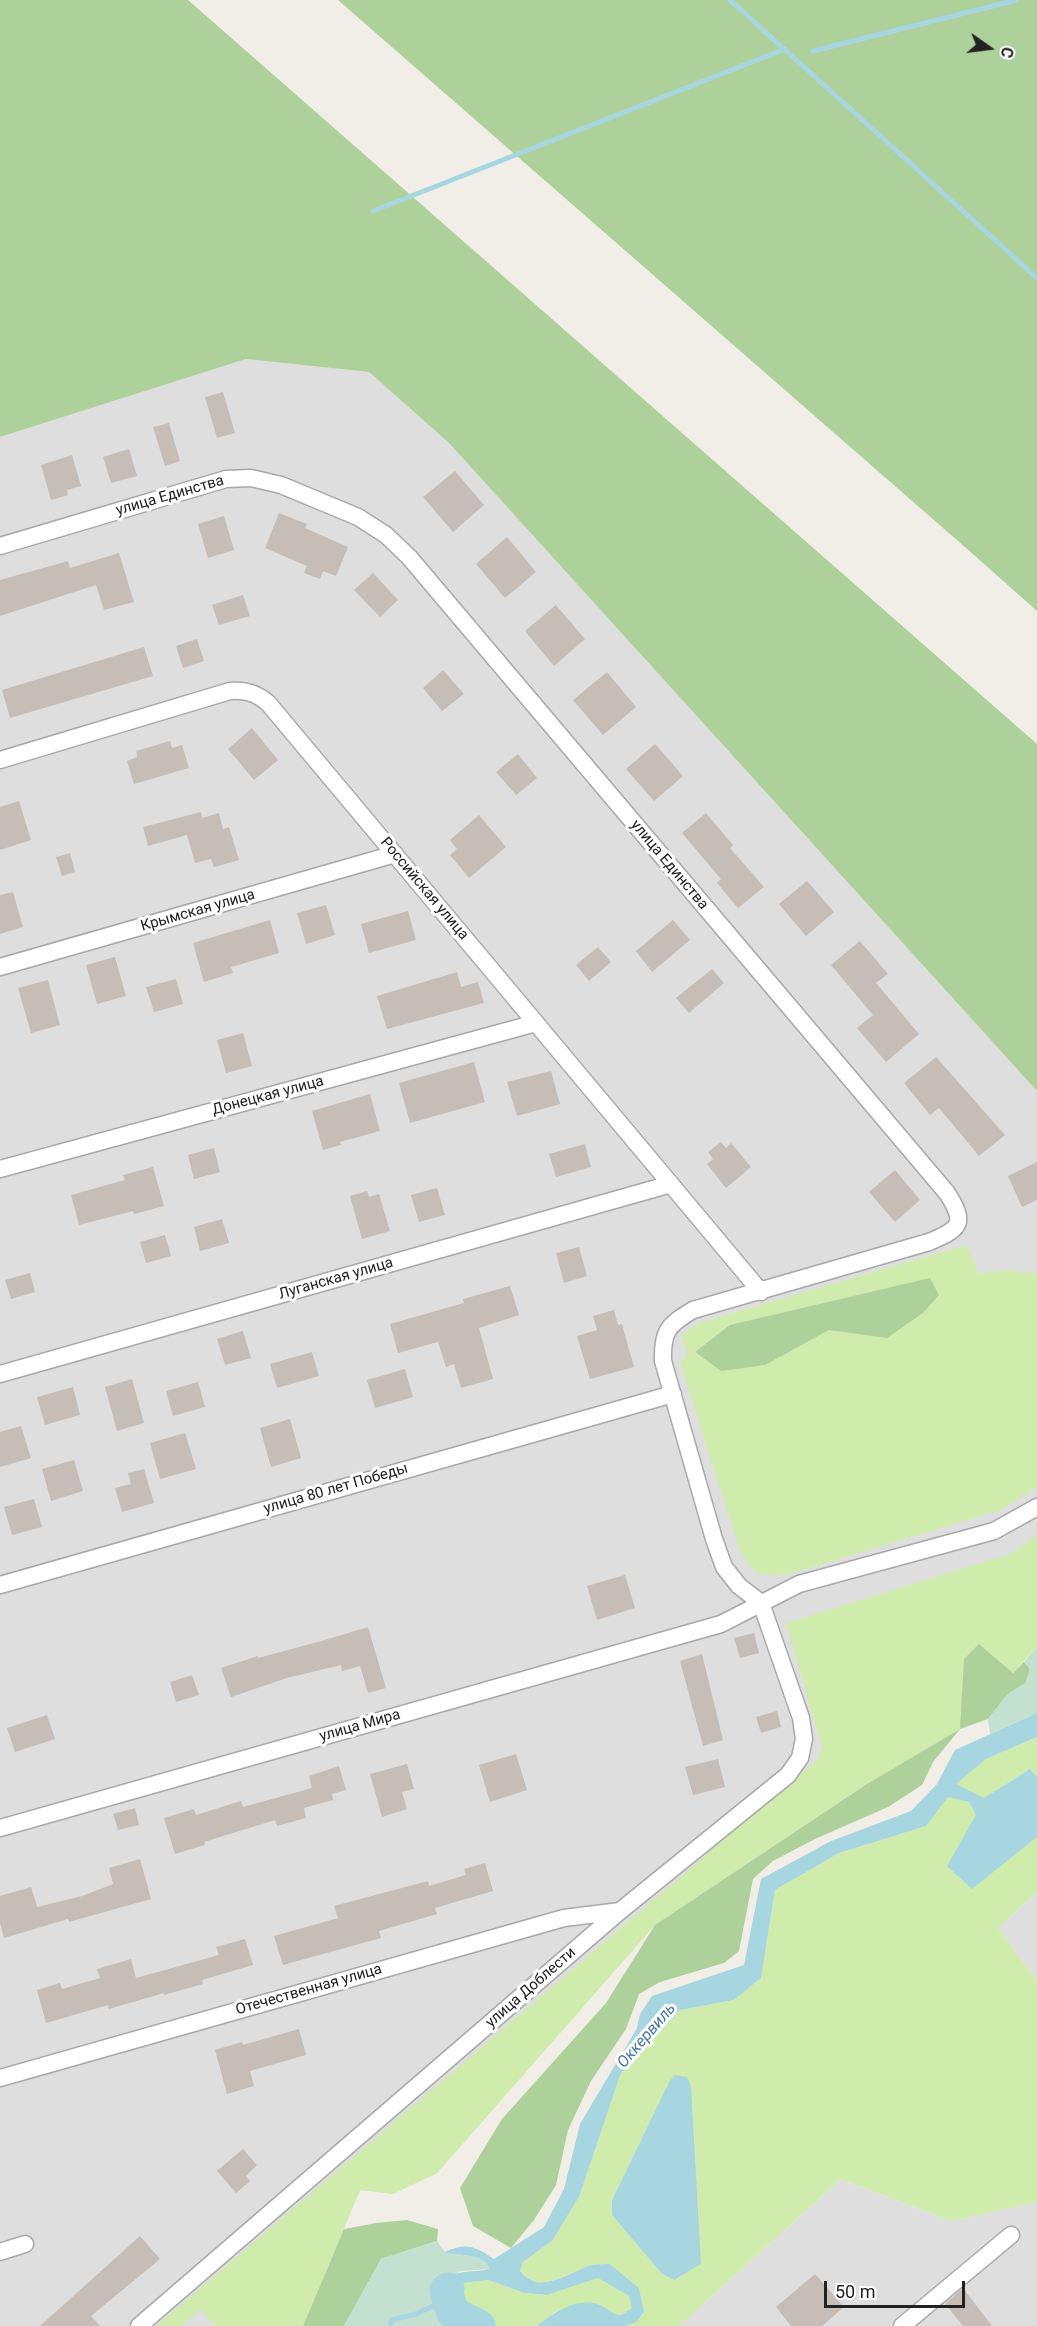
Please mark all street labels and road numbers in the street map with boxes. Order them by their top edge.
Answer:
street label: улица Единства [114,472,226,520]
street label: улица Единства [626,816,712,914]
street label: Российская улица [376,834,472,944]
street label: Крымская улица [139,886,257,936]
street label: Донецкая улица [210,1072,326,1120]
street label: Луганская улица [277,1254,395,1304]
street label: улица 80 лет Победы [262,1460,410,1518]
street label: улица Мира [318,1706,402,1746]
street label: улица Доблести [482,1944,580,2032]
street label: Отечественная улица [234,1961,384,2019]

